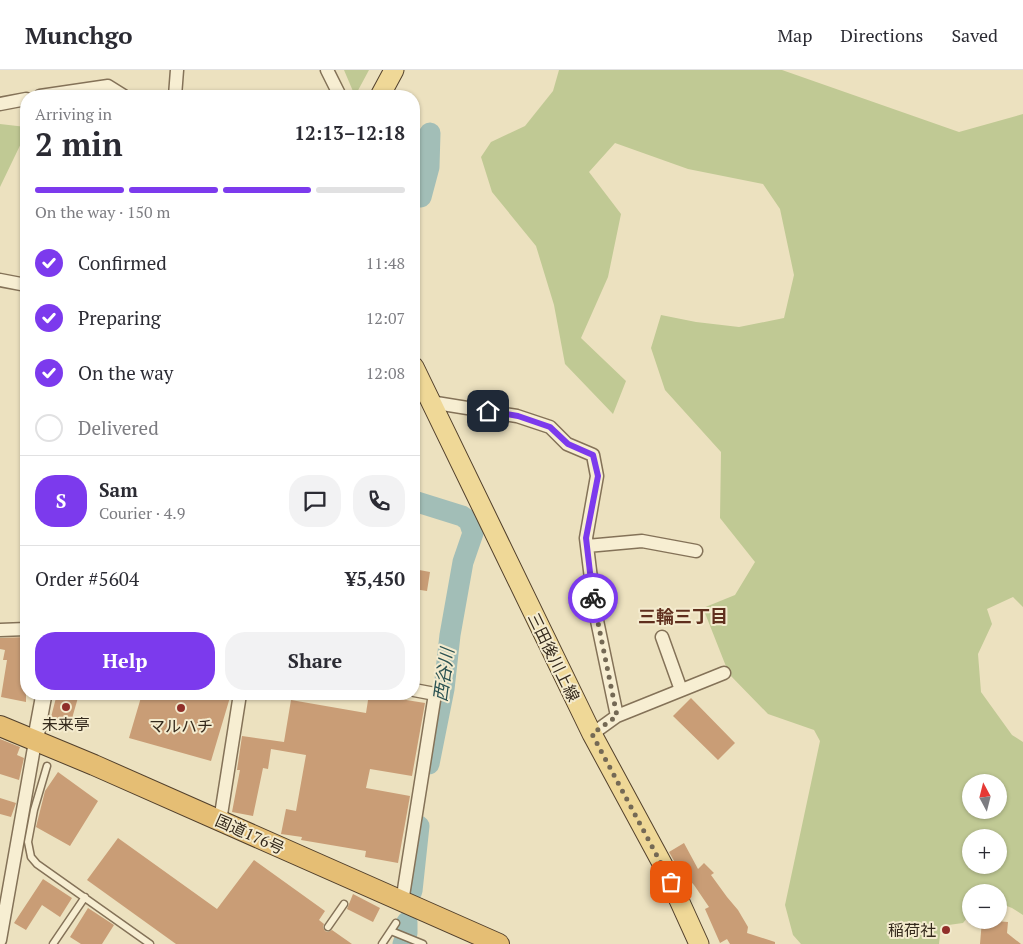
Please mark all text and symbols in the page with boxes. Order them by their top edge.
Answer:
text: Munchgo [25,19,132,51]
text: Map [777,23,812,47]
text: Directions [840,23,923,47]
text: Saved [951,23,998,47]
text: Arriving in [35,103,112,125]
text: 12:13–12:18 [294,120,405,145]
text: 2 min [35,123,123,165]
text: On the way · 150 m [35,201,170,223]
icon: check [35,249,63,277]
text: Confirmed [78,250,167,275]
text: 11:48 [366,252,405,274]
icon: check [35,304,63,332]
text: Preparing [78,305,161,330]
text: 12:07 [366,307,405,329]
icon: check [35,359,63,387]
text: On the way [78,360,173,385]
text: 12:08 [366,362,405,384]
pin [467,390,509,432]
icon: home [474,397,502,425]
text: Delivered [78,415,159,440]
button: chat [289,475,341,527]
button: phone [353,475,405,527]
text: Sam [99,477,138,502]
text: S [56,488,66,513]
text: Courier · 4.9 [99,502,185,524]
text: Order #5604 [35,566,139,591]
text: ¥5,450 [346,566,405,591]
courier [568,573,618,623]
icon: bike [579,584,607,612]
district label: 三輪三丁目 [638,604,728,628]
street label: 三田後川上線 [523,609,585,705]
button: Help [35,632,215,690]
button: Share [225,632,405,690]
water label: 西谷川 [427,644,459,703]
marker: 未来亭 [60,701,72,713]
marker: マルハチ [175,702,187,714]
place label: 未来亭 [42,713,90,735]
place label: マルハチ [149,715,213,737]
north arrow [962,774,1008,819]
map controls [962,774,1007,929]
street label: 国道176号 [212,809,288,859]
button: + [962,829,1007,874]
pin [650,861,692,903]
icon: bag [657,868,685,896]
button: − [962,884,1007,929]
place label: 稲荷社 [888,919,936,941]
marker: 稲荷社 [940,924,952,936]

